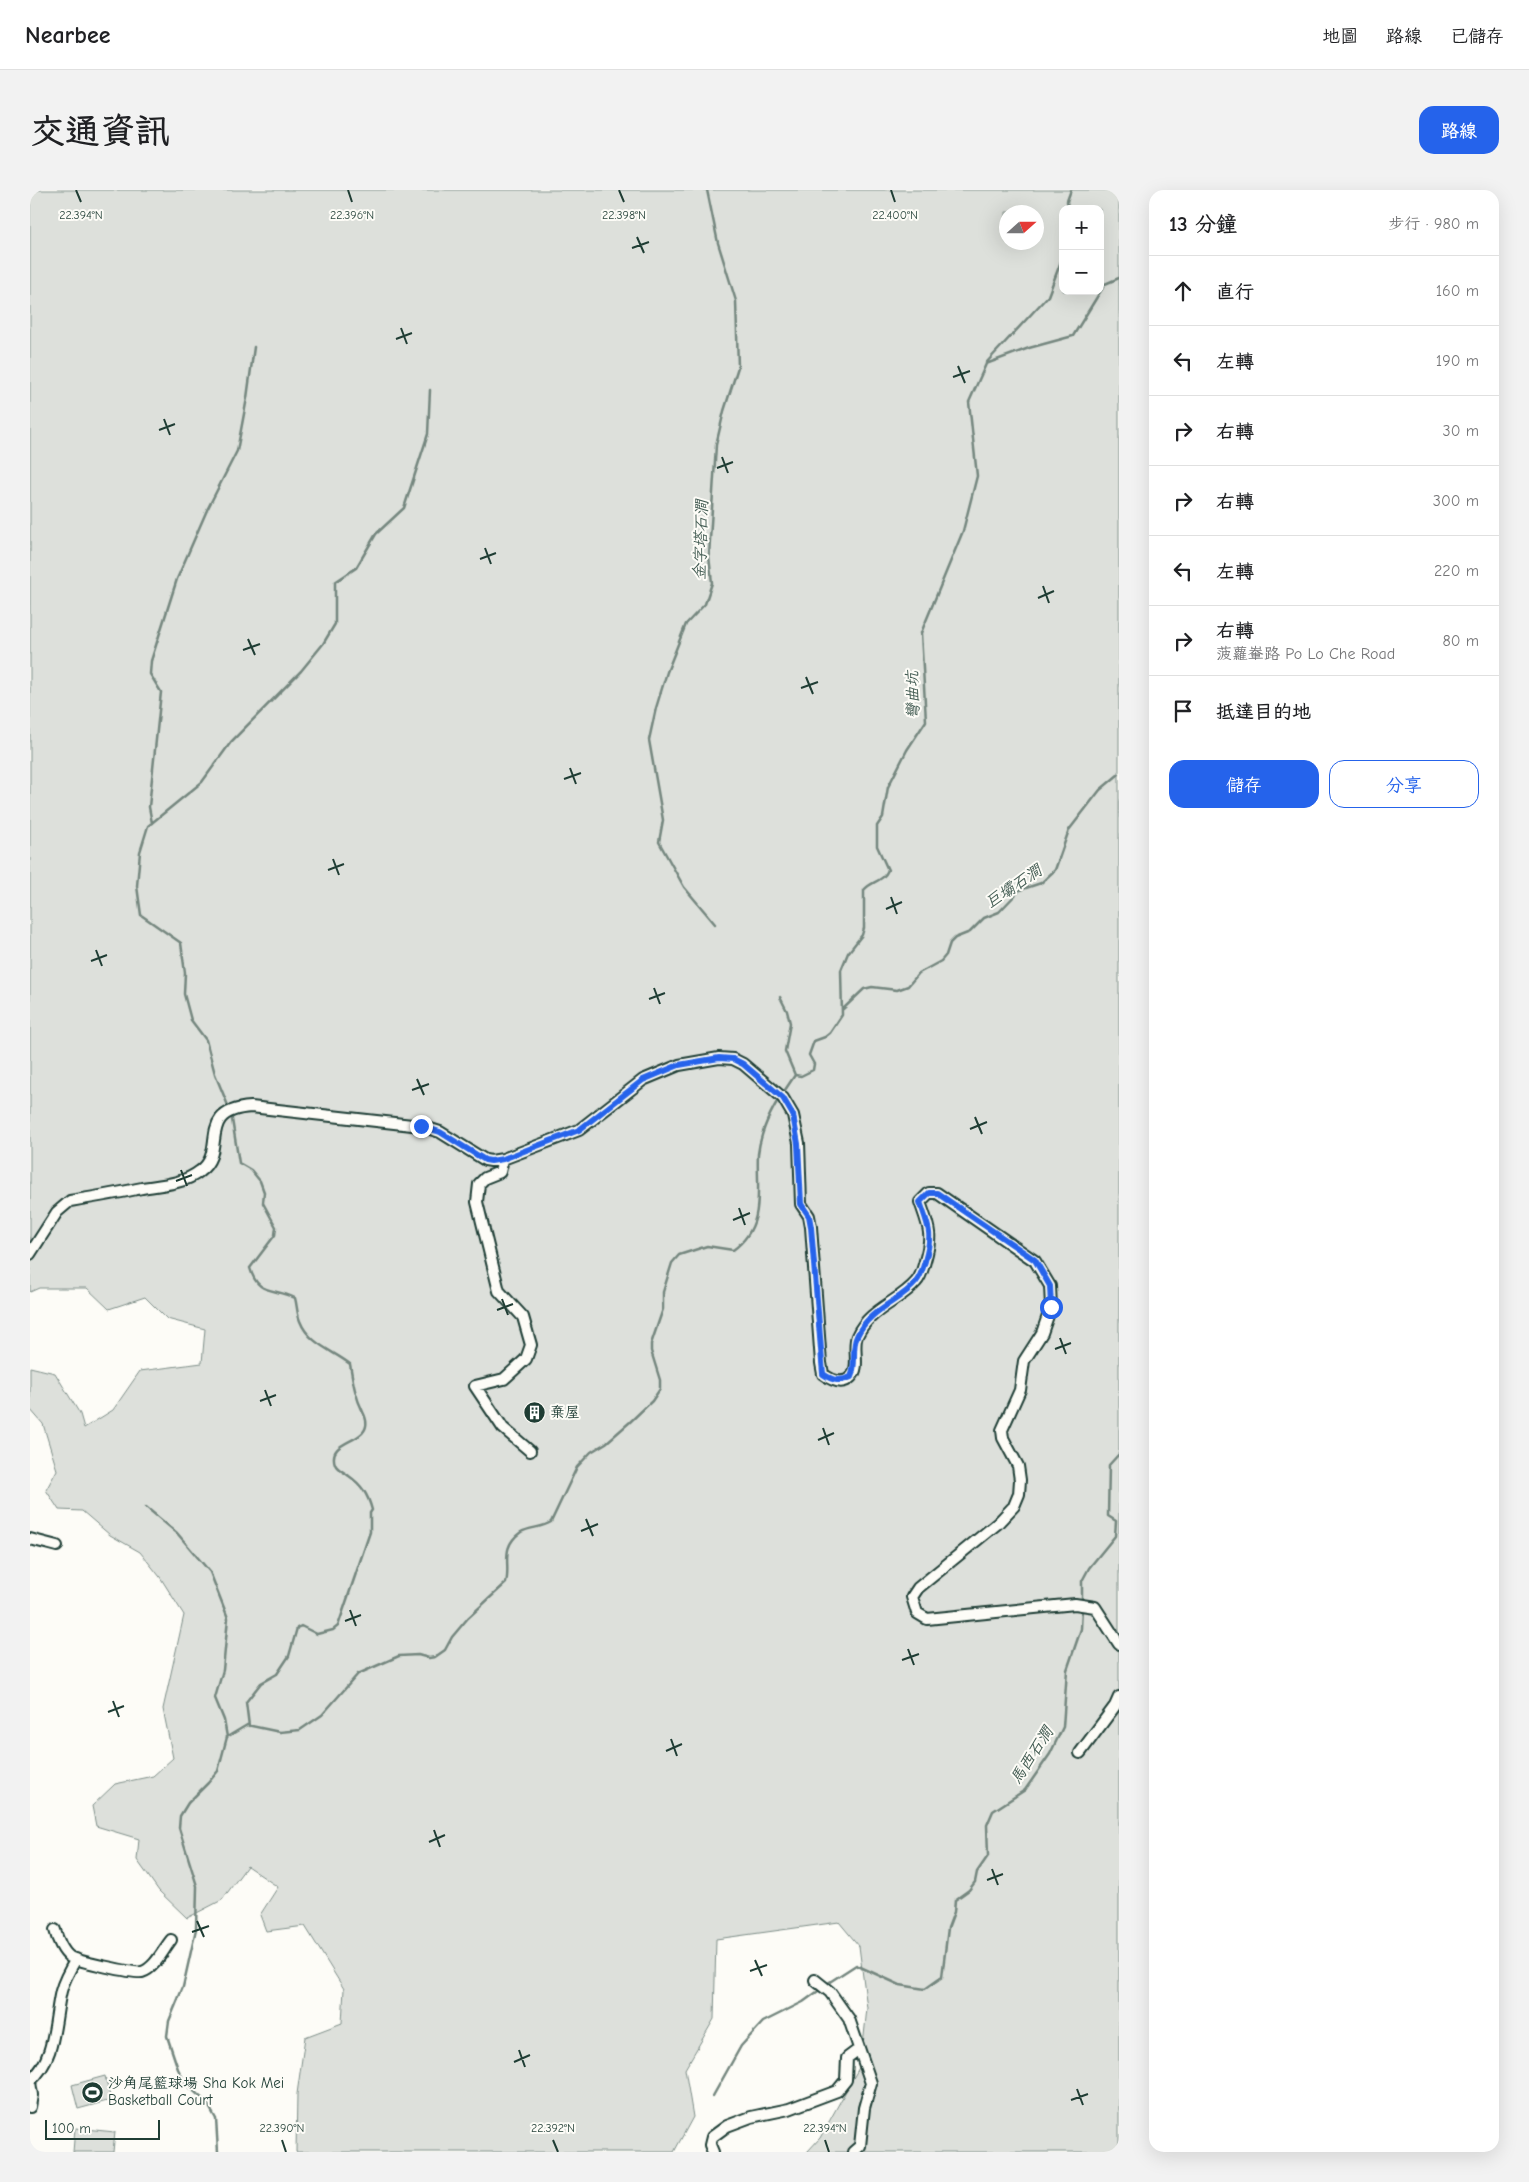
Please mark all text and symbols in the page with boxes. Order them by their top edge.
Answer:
text: Nearbee [25,21,110,49]
text: 地圖 [1322,26,1358,47]
text: 路線 [1386,26,1422,47]
text: 已儲存 [1450,26,1504,47]
button: 路線 [1419,106,1499,154]
text: 交通資訊 [30,111,170,152]
north arrow [999,205,1044,250]
map controls [1059,205,1104,295]
button: + [1059,205,1104,250]
text: 22.394°N [59,208,103,222]
text: 22.396°N [330,208,374,222]
text: 22.398°N [602,208,646,222]
text: 22.400°N [872,208,918,222]
text: 13 分鐘 [1169,212,1237,236]
text: 步行 · 980 m [1388,215,1479,233]
button: − [1059,250,1104,295]
icon: ahead [1169,277,1197,305]
text: 直行 [1216,281,1254,303]
text: 160 m [1436,282,1479,300]
icon: left [1169,347,1197,375]
text: 左轉 [1216,351,1254,373]
text: 190 m [1436,352,1479,370]
icon: right [1169,417,1197,445]
text: 右轉 [1216,421,1254,443]
text: 30 m [1443,422,1479,440]
icon: right [1169,487,1197,515]
text: 右轉 [1216,491,1254,513]
text: 300 m [1433,492,1479,510]
water label: 金字塔石澗 [691,498,711,580]
icon: left [1169,557,1197,585]
text: 左轉 [1216,561,1254,583]
text: 220 m [1434,562,1479,580]
text: 右轉 [1216,620,1254,642]
icon: right [1169,627,1197,655]
text: 80 m [1442,632,1479,650]
text: 菠蘿輋路 Po Lo Che Road [1216,645,1395,663]
water label: 彎曲坑 [904,669,922,719]
icon: arrive [1169,697,1197,725]
text: 抵達目的地 [1216,701,1311,723]
button: 儲存 [1169,760,1319,808]
button: 分享 [1329,760,1479,808]
water label: 巨壩石澗 [982,860,1047,912]
route end [410,1115,433,1138]
route start [1040,1296,1063,1319]
building icon: 棄屋 [522,1400,546,1424]
place label: 棄屋 [550,1403,580,1421]
water label: 馬西石澗 [1007,1722,1058,1787]
place label: 沙角尾籃球場 Sha Kok Mei Basketball Court [108,2074,284,2109]
sports icon: 沙角尾籃球場 Sha Kok Mei Basketball Court [80,2080,104,2104]
scale bar [45,2117,160,2140]
text: 100 m [52,2120,91,2137]
text: 22.390°N [259,2121,305,2135]
text: 22.392°N [531,2121,575,2135]
text: 22.394°N [803,2121,847,2135]

